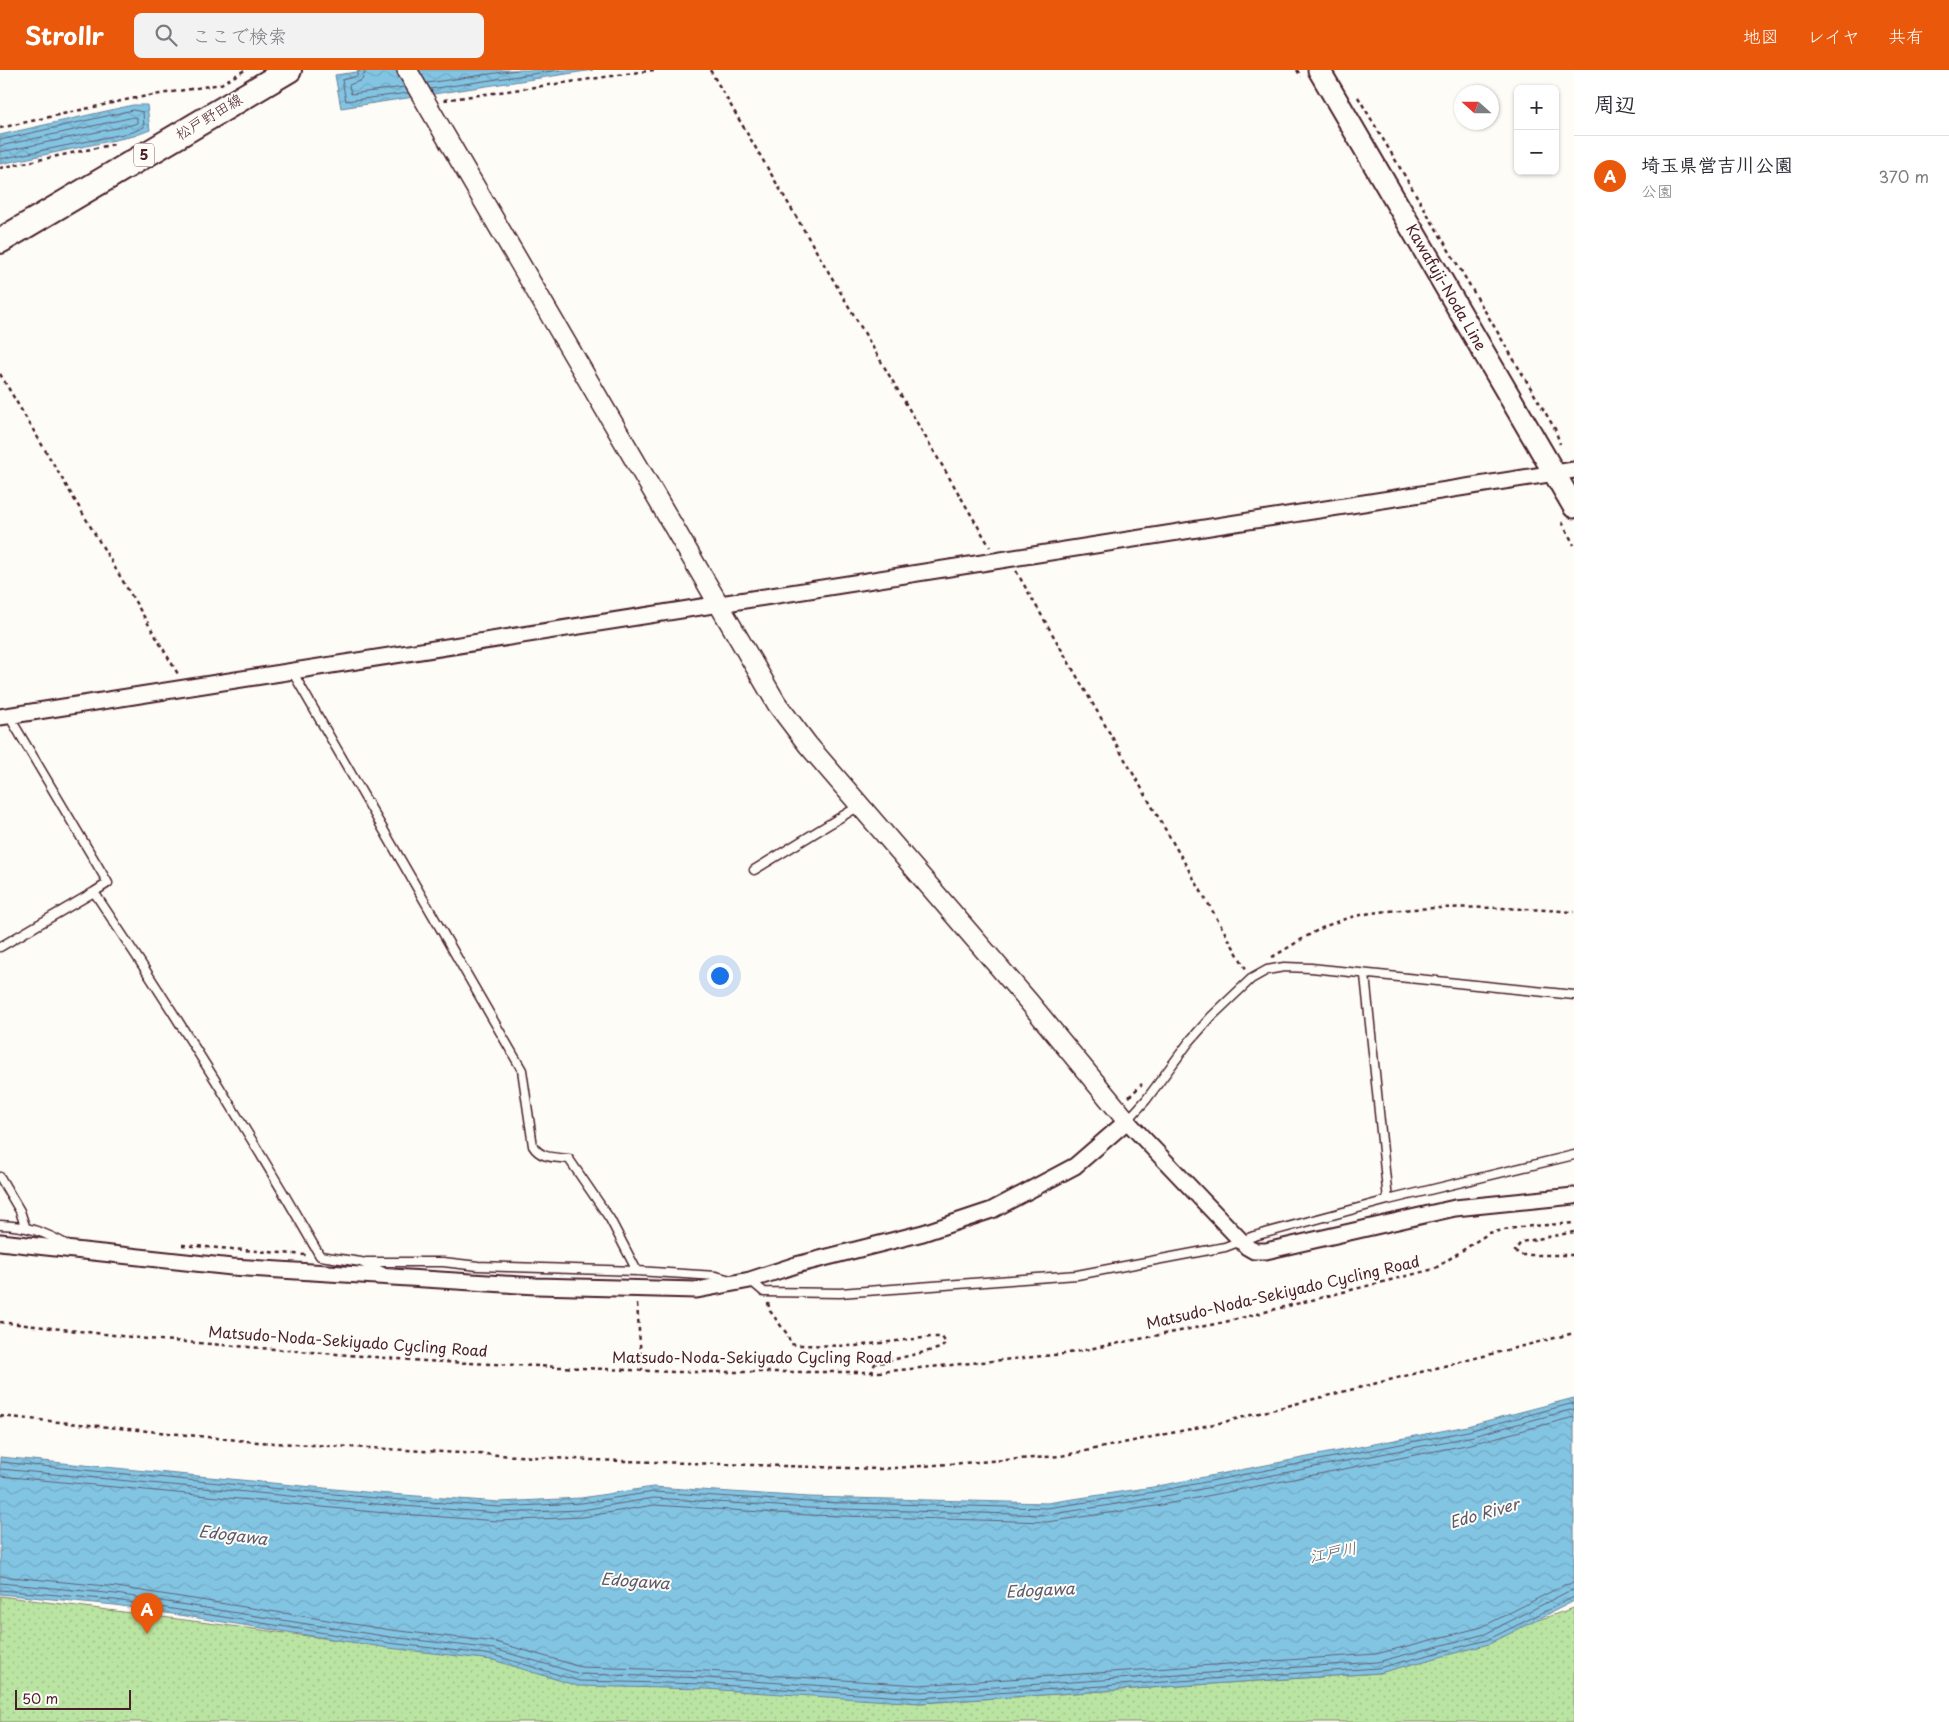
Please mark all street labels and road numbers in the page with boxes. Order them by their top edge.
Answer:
street label: 松戸野田線 [170,87,246,145]
road number: 5 [134,144,154,166]
street label: Kawafuji-Noda Line [1401,219,1493,355]
street label: Matsudo-Noda-Sekiyado Cycling Road [1144,1249,1422,1334]
street label: Matsudo-Noda-Sekiyado Cycling Road [208,1319,489,1362]
street label: Matsudo-Noda-Sekiyado Cycling Road [612,1345,892,1368]

